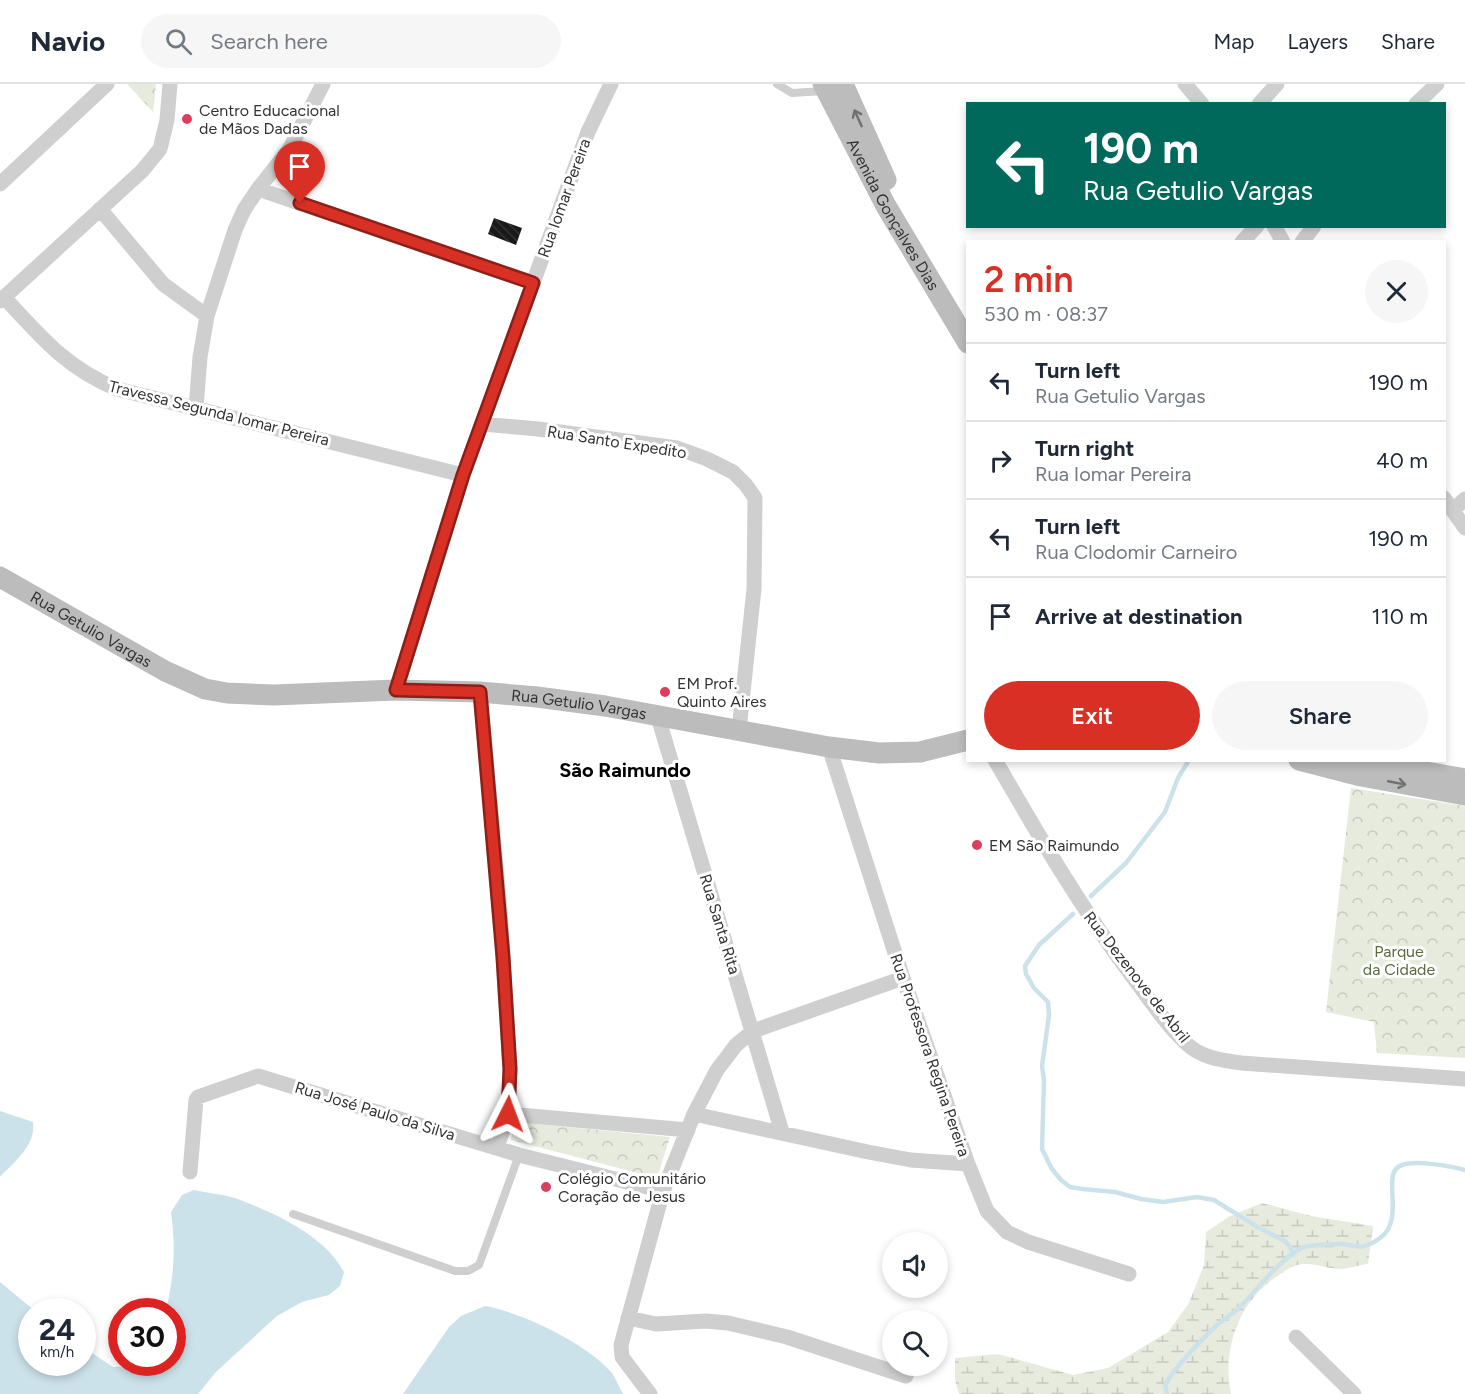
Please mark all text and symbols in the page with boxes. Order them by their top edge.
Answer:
search box [141,14,561,68]
text: Navio [30,24,105,58]
icon: search [162,25,195,58]
text: Search here [210,28,328,55]
text: Map [1214,29,1254,54]
text: Layers [1287,29,1348,54]
text: Share [1381,29,1435,54]
place label: Centro Educacional de Mãos Dadas [199,101,340,138]
one-way arrow [852,109,863,127]
marker: Centro Educacional de Mãos Dadas [180,112,194,126]
text: 190 m [1083,123,1199,174]
icon: left [984,126,1062,204]
street label: Avenida Gonçalves Dias [843,135,944,293]
street label: Rua Iomar Pereira [534,136,594,260]
pin [274,141,325,203]
icon: arrive [283,150,316,183]
text: Rua Getulio Vargas [1083,174,1313,207]
text: 2 min [984,258,1074,301]
button: close [1365,260,1428,323]
text: 530 m · 08:37 [984,302,1108,326]
text: Turn left [1035,357,1121,384]
icon: left [984,366,1017,399]
text: 190 m [1368,369,1428,396]
street label: Travessa Segunda Iomar Pereira [107,376,331,450]
text: Rua Getulio Vargas [1035,384,1206,408]
street label: Rua Santo Expedito [546,422,688,462]
text: Turn right [1035,435,1134,462]
icon: right [984,444,1017,477]
text: 40 m [1376,447,1428,474]
text: Rua Iomar Pereira [1035,462,1191,486]
text: Turn left [1035,513,1121,540]
icon: left [984,522,1017,555]
text: 190 m [1368,525,1428,552]
text: Rua Clodomir Carneiro [1035,540,1237,564]
street label: Rua Getulio Vargas [27,587,155,671]
icon: arrive [984,600,1017,633]
text: Arrive at destination [1035,603,1243,630]
text: 110 m [1372,603,1428,630]
place label: EM Prof. Quinto Aires [677,674,766,711]
button: Exit [984,681,1200,750]
button: Share [1212,681,1428,750]
street label: Rua Getulio Vargas [510,685,648,723]
marker: EM Prof. Quinto Aires [658,685,672,699]
district label: São Raimundo [559,758,691,782]
one-way arrow [1386,778,1406,789]
place label: EM São Raimundo [989,836,1119,855]
marker: EM São Raimundo [970,838,984,852]
street label: Rua Santa Rita [696,872,744,976]
street label: Rua Dezenove de Abril [1080,908,1194,1046]
park label: Parque da Cidade [1363,942,1435,979]
street label: Rua Professora Regina Pereira [886,951,974,1159]
street label: Rua José Paulo da Silva [293,1078,457,1144]
position arrow [476,1082,540,1146]
place label: Colégio Comunitário Coração de Jesus [558,1169,706,1206]
marker: Colégio Comunitário Coração de Jesus [539,1180,553,1194]
map controls [882,1232,948,1376]
button: sound [882,1232,948,1298]
speed limit sign: 30 [108,1298,186,1376]
button: search [882,1310,948,1376]
text: 24 [39,1311,75,1348]
text: km/h [40,1343,74,1361]

